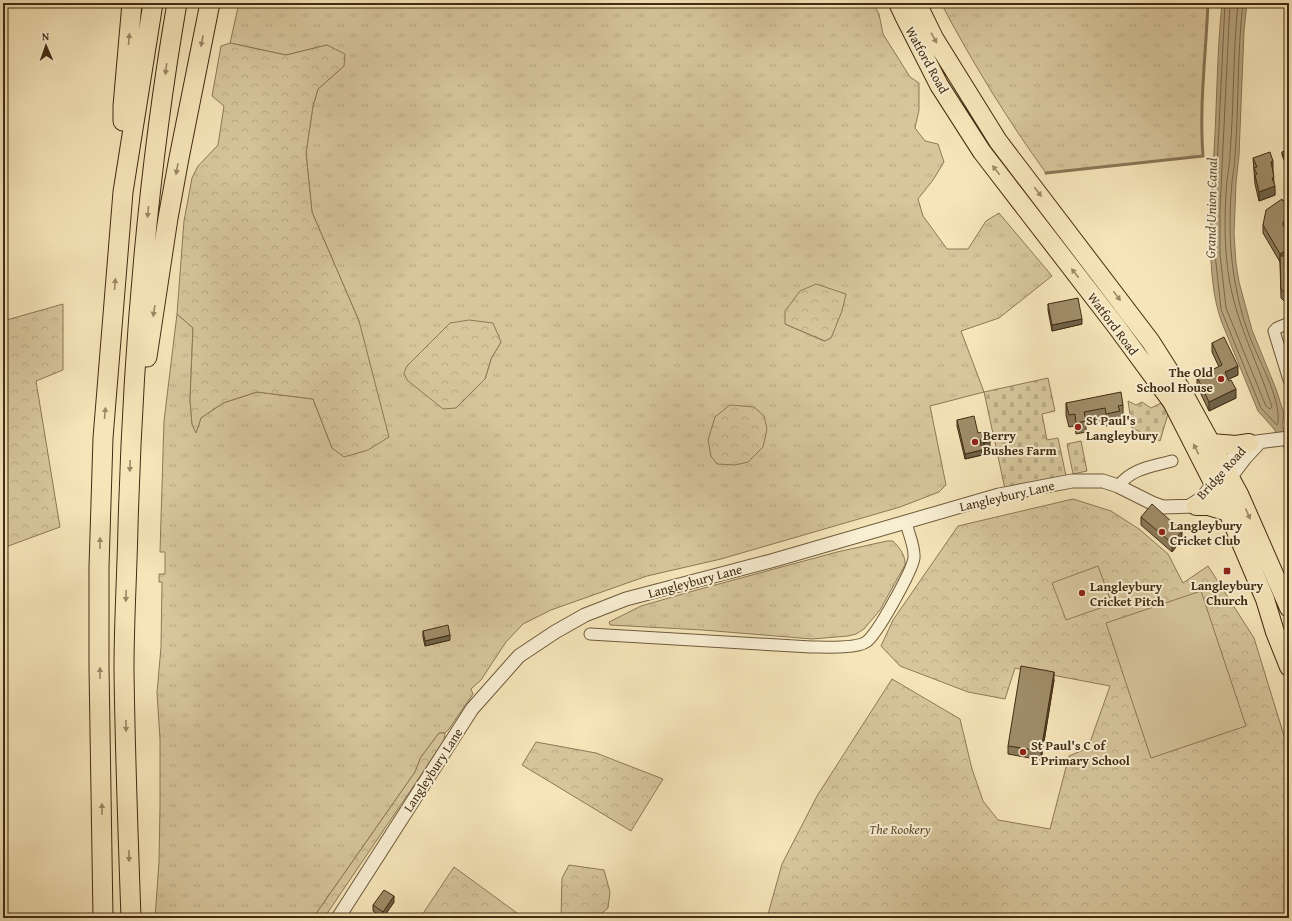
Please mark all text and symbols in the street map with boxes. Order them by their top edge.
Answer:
street label: Watford Road [901,23,953,97]
north arrow [26,26,66,66]
text: N [42,28,50,44]
one-way arrow [931,32,938,44]
one-way arrow [126,33,133,46]
one-way arrow [199,35,205,47]
one-way arrow [163,63,169,75]
water label: Grand Union Canal [1200,157,1222,259]
one-way arrow [173,163,179,175]
one-way arrow [992,165,1000,175]
one-way arrow [1033,187,1042,198]
one-way arrow [144,206,151,218]
one-way arrow [1071,268,1080,279]
one-way arrow [112,278,119,290]
street label: Watford Road [1083,289,1143,359]
one-way arrow [1112,290,1121,301]
one-way arrow [151,305,157,317]
place label: The Old School House [1137,363,1214,397]
marker: The Old School House [1216,374,1226,384]
one-way arrow [101,407,108,419]
place label: St Paul's Langleybury [1086,411,1159,445]
marker: St Paul's Langleybury [1073,422,1083,432]
place label: Berry Bushes Farm [983,426,1057,460]
marker: Berry Bushes Farm [970,437,980,447]
street label: Bridge Road [1192,442,1250,504]
one-way arrow [1193,444,1199,455]
one-way arrow [127,460,133,473]
street label: Langleybury Lane [958,476,1056,516]
one-way arrow [1245,508,1251,519]
place label: Langleybury Cricket Club [1170,516,1243,550]
marker: Langleybury Cricket Club [1157,527,1167,537]
one-way arrow [97,536,103,549]
street label: Langleybury Lane [646,559,744,603]
marker: Langleybury Church [1222,566,1232,576]
place label: Langleybury Church [1191,576,1263,610]
place label: Langleybury Cricket Pitch [1090,577,1165,611]
marker: Langleybury Cricket Pitch [1077,588,1087,598]
one-way arrow [123,590,129,603]
one-way arrow [96,667,103,679]
one-way arrow [122,720,129,732]
street label: Langleybury Lane [399,724,467,816]
place label: St Paul's C of E Primary School [1031,736,1130,770]
marker: St Paul's C of E Primary School [1018,747,1028,757]
one-way arrow [99,802,105,815]
park label: The Rookery [869,820,931,839]
one-way arrow [126,850,132,863]

